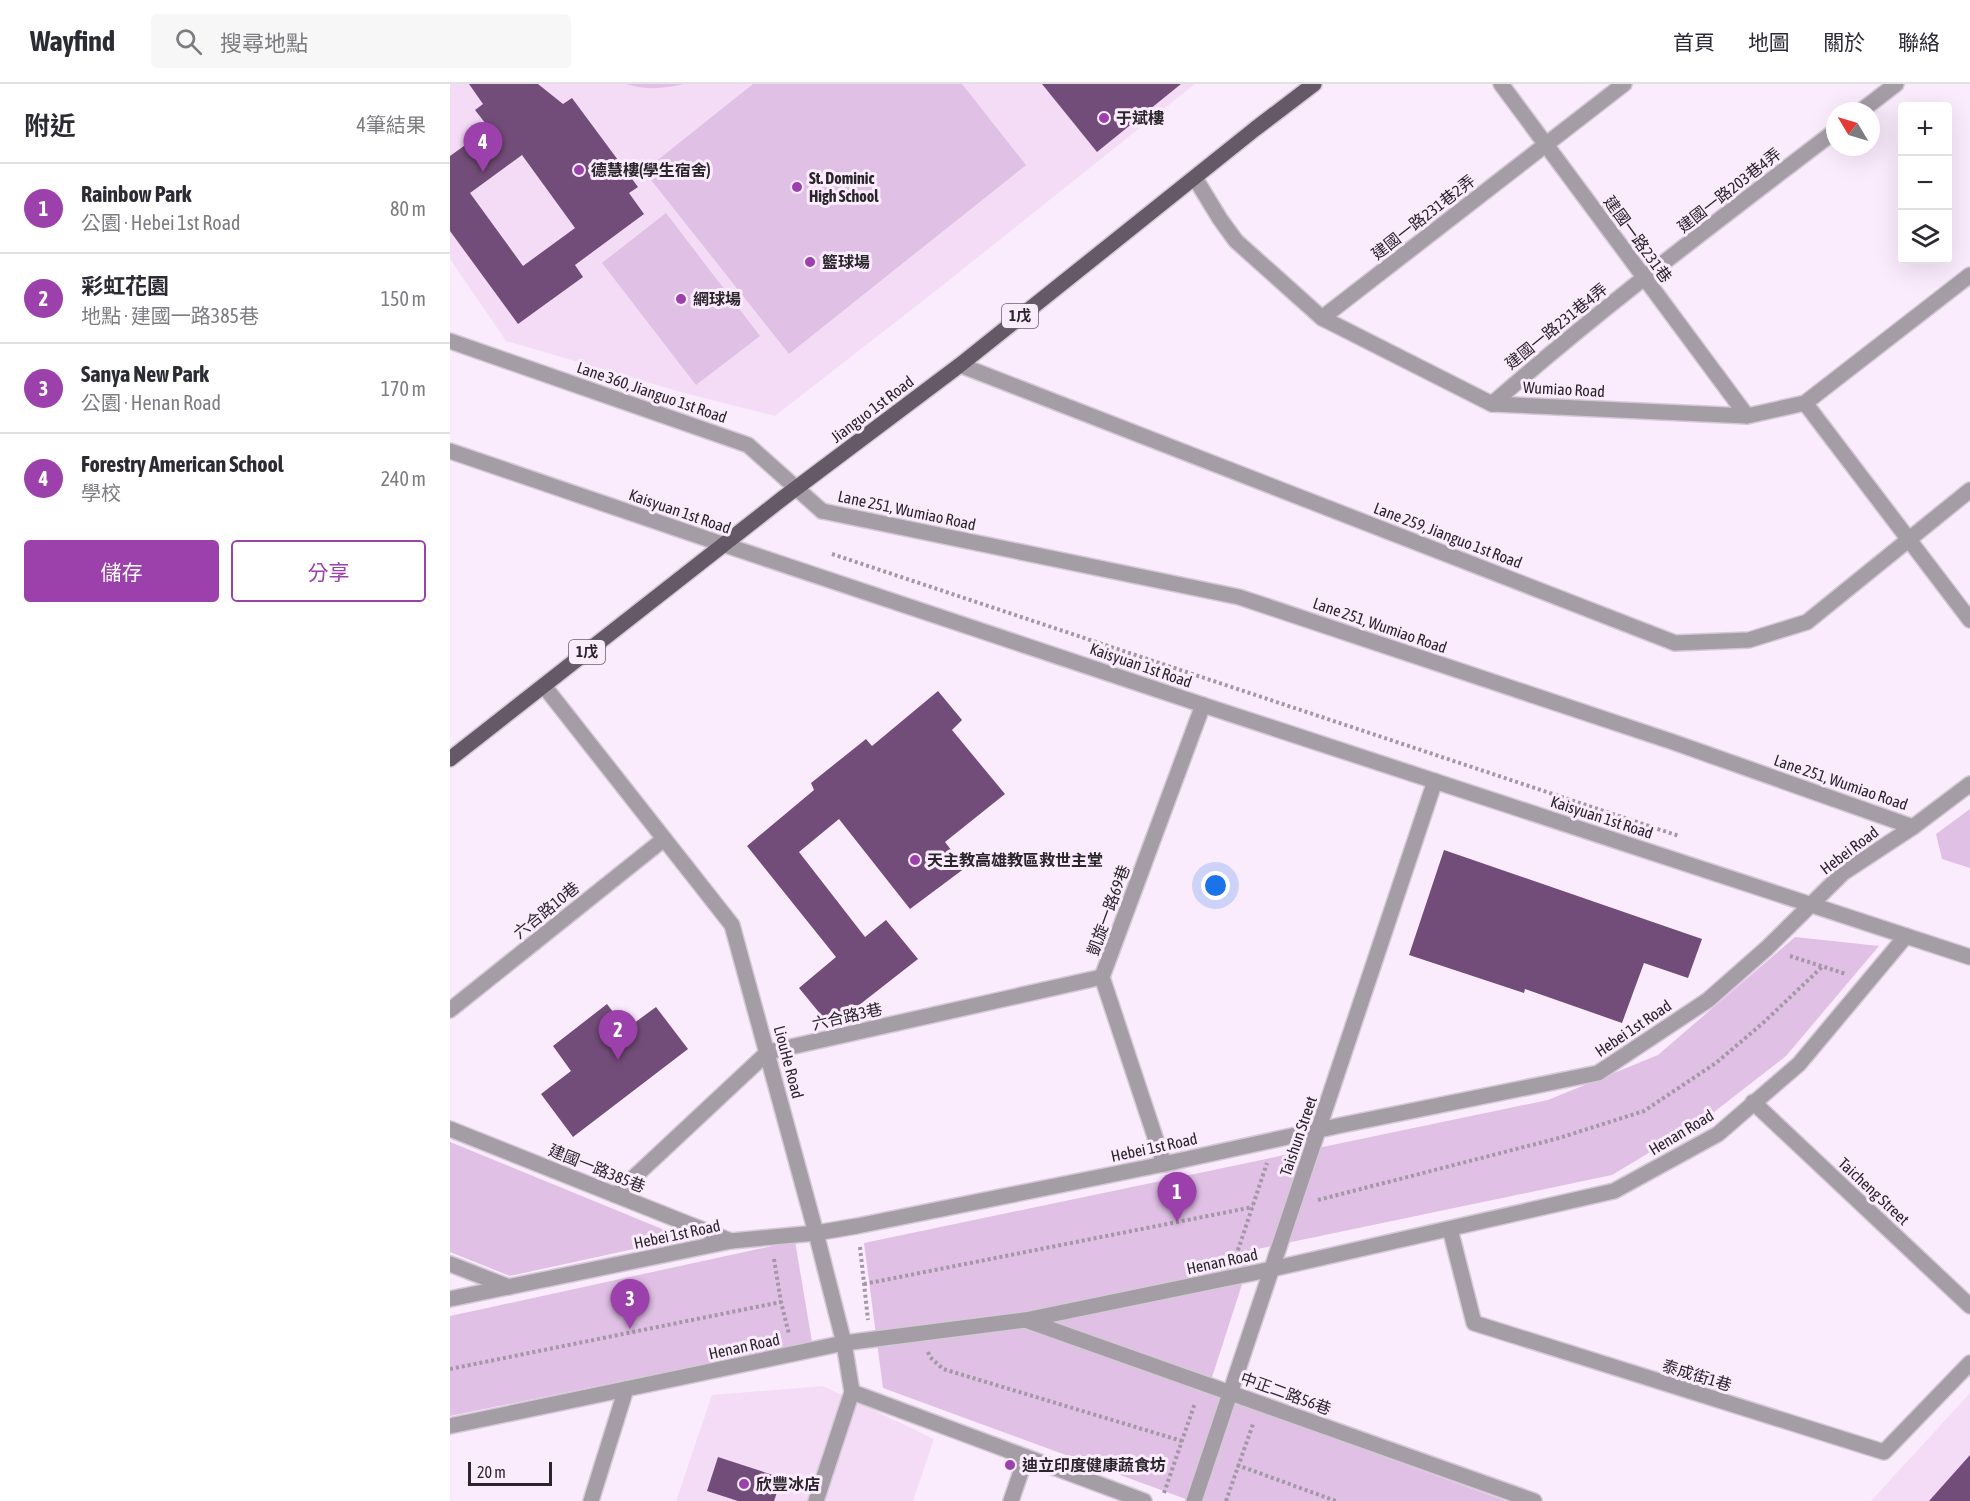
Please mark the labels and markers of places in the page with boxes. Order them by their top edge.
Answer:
place label: 于斌樓 [1116,109,1164,127]
marker: 于斌樓 [1097,111,1111,125]
pin: 4 [464,122,502,172]
place label: 德慧樓(學生宿舍) [591,161,711,179]
marker: 德慧樓(學生宿舍) [572,163,586,177]
place label: St. Dominic High School [809,169,879,205]
marker: St. Dominic High School [790,180,804,194]
place label: 籃球場 [822,253,870,271]
marker: 籃球場 [803,255,817,269]
place label: 網球場 [693,290,741,308]
marker: 網球場 [674,292,688,306]
place label: 天主教高雄教區救世主堂 [927,851,1103,869]
marker: 天主教高雄教區救世主堂 [908,853,922,867]
pin: 2 [598,1010,638,1060]
pin: 1 [1158,1172,1196,1222]
pin: 3 [610,1280,650,1329]
place label: 迪立印度健康蔬食坊 [1022,1456,1166,1474]
marker: 迪立印度健康蔬食坊 [1003,1458,1017,1472]
place label: 欣豐冰店 [756,1475,820,1493]
marker: 欣豐冰店 [737,1477,751,1491]

